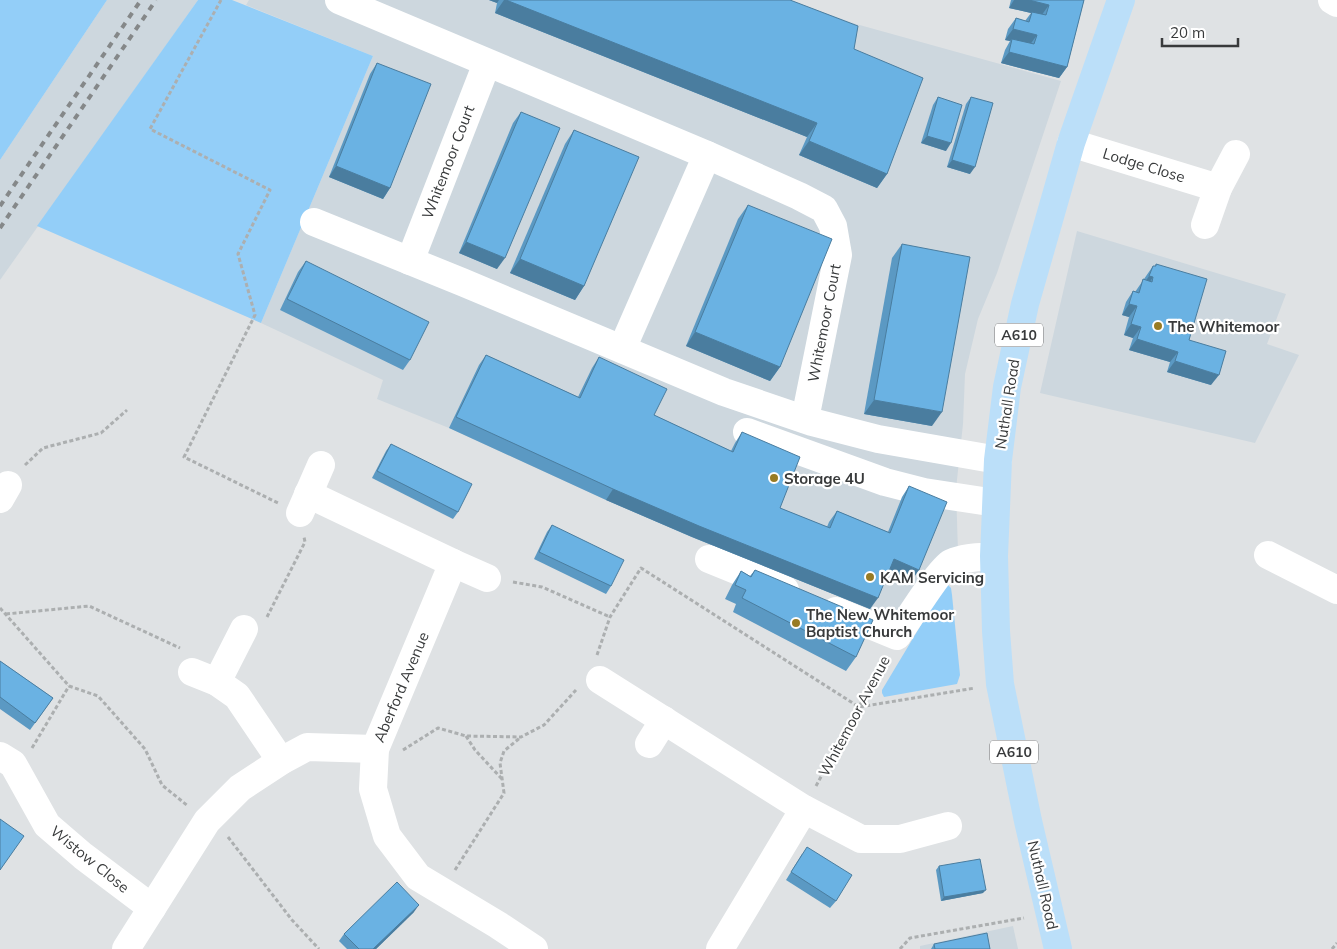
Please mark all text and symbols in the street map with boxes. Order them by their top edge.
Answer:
scale bar [1162,15,1238,47]
text: 20 m [1170,23,1205,42]
street label: Whitemoor Court [418,103,478,221]
street label: Lodge Close [1101,144,1187,186]
street label: Whitemoor Court [803,262,845,384]
place label: The Whitemoor [1168,317,1280,336]
marker: The Whitemoor [1152,320,1164,332]
road number: A610 [995,324,1043,346]
street label: Nuthall Road [991,358,1023,450]
place label: Storage 4U [784,469,865,488]
marker: Storage 4U [768,472,780,484]
place label: KAM Servicing [880,568,984,587]
marker: KAM Servicing [864,571,876,583]
place label: The New Whitemoor Baptist Church [806,605,954,641]
marker: The New Whitemoor Baptist Church [790,617,802,629]
street label: Aberford Avenue [369,629,433,745]
street label: Whitemoor Avenue [814,652,894,780]
road number: A610 [990,740,1038,764]
street label: Wistow Close [47,821,133,897]
street label: Nuthall Road [1024,839,1062,931]

